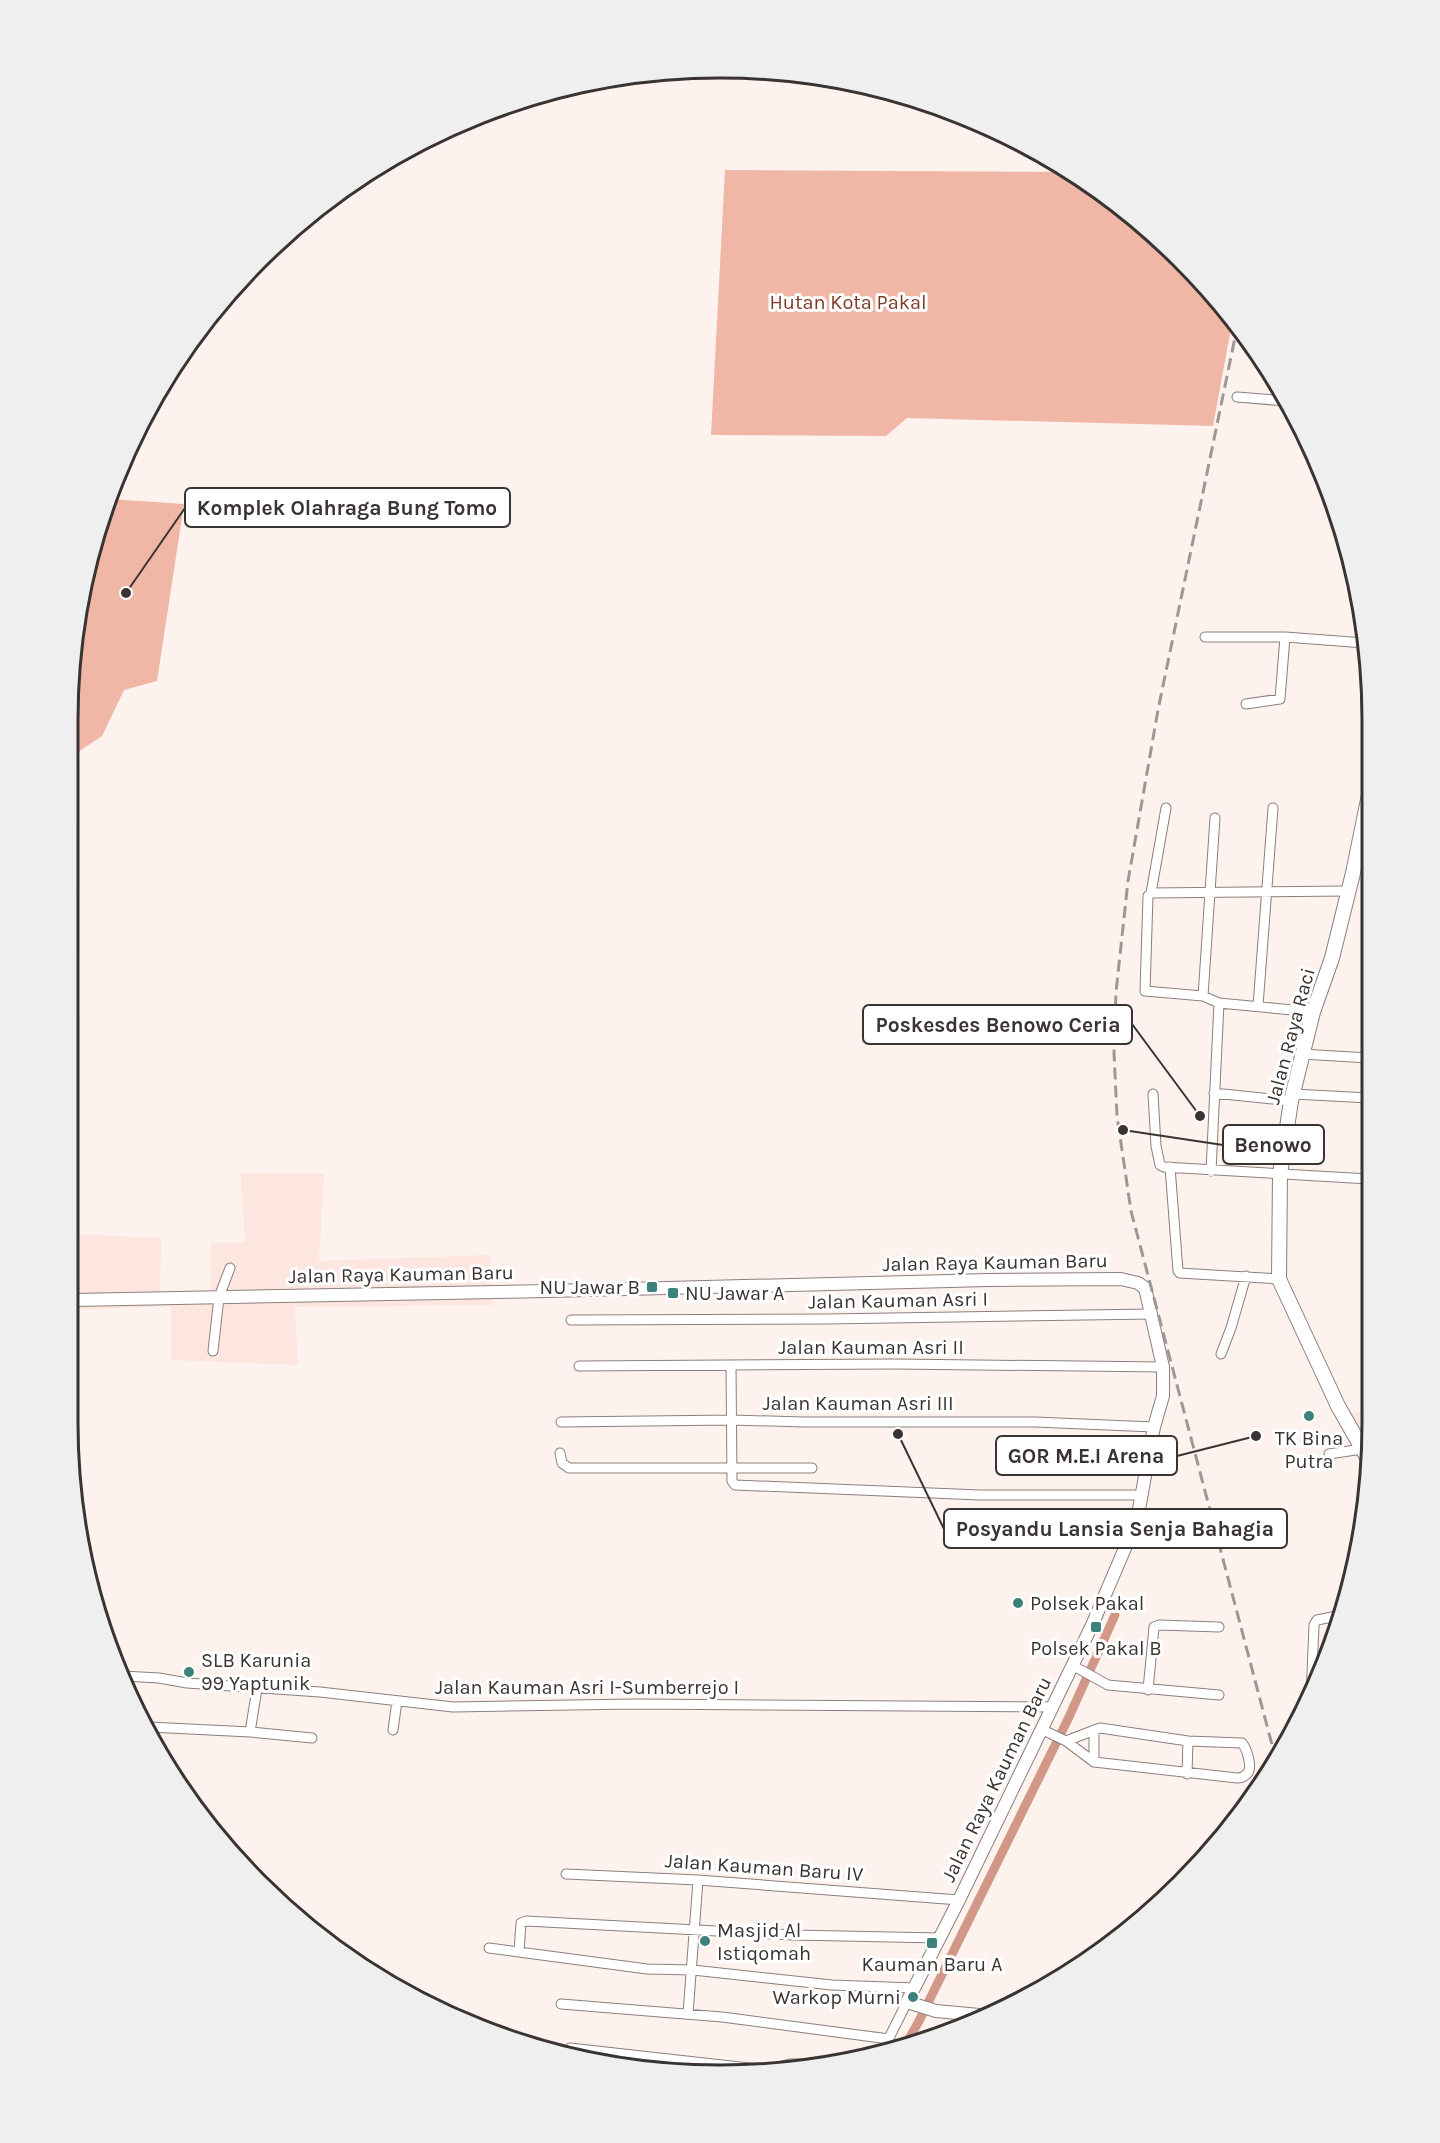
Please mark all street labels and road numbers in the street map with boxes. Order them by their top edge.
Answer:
street label: Jalan Raya Raci [1261,965,1320,1107]
street label: Jalan Raya Kauman Baru [882,1249,1108,1276]
street label: Jalan Raya Kauman Baru [288,1261,514,1288]
street label: Jalan Kauman Asri I [808,1287,988,1314]
street label: Jalan Kauman Asri II [778,1336,964,1359]
street label: Jalan Kauman Asri III [762,1392,954,1415]
street label: Jalan Raya Kauman Baru [937,1673,1056,1886]
street label: Jalan Kauman Asri I-Sumberrejo I [435,1676,739,1699]
street label: Jalan Kauman Baru IV [664,1849,864,1886]

